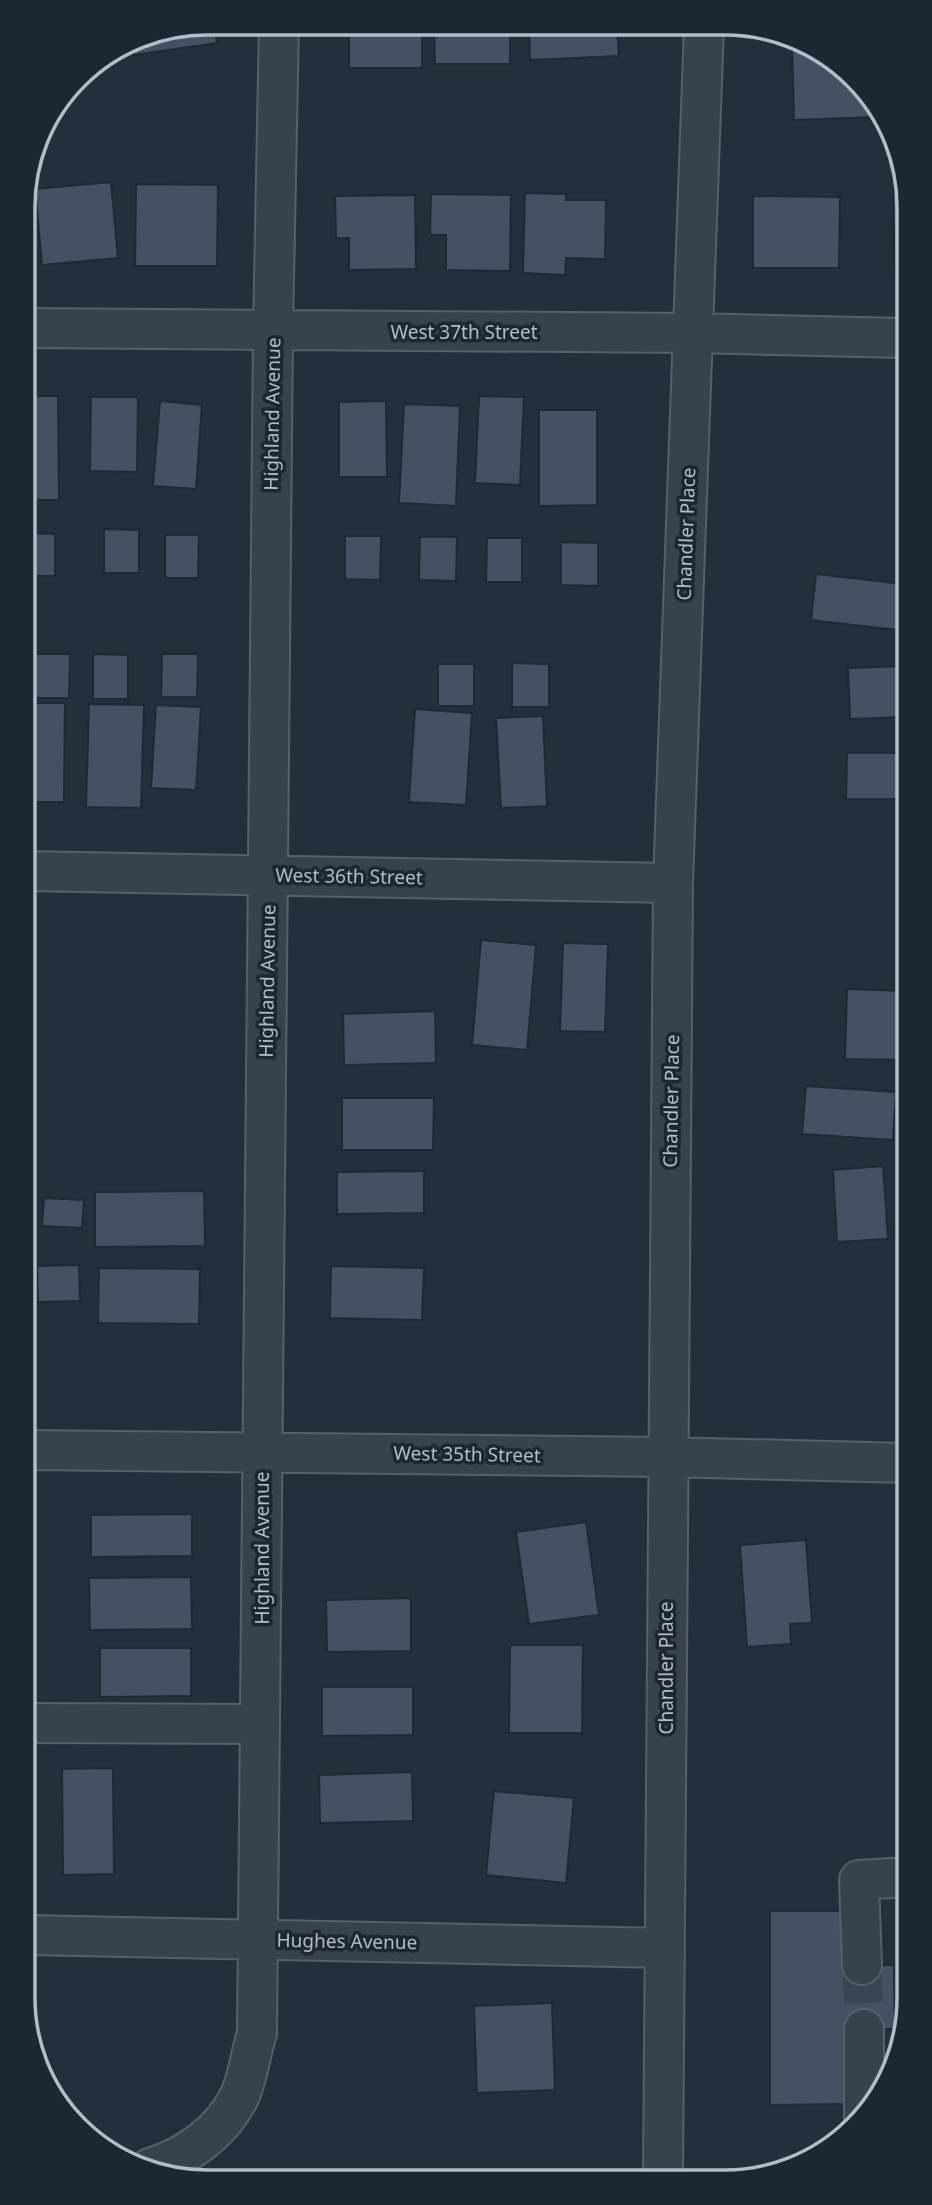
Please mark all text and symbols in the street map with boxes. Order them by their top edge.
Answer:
street label: West 37th Street [390,319,538,345]
street label: Highland Avenue [258,337,286,491]
street label: Chandler Place [671,467,701,601]
street label: West 36th Street [275,862,423,890]
street label: Highland Avenue [253,904,281,1058]
street label: Chandler Place [657,1034,685,1168]
street label: West 35th Street [393,1440,541,1468]
street label: Highland Avenue [249,1471,275,1625]
street label: Chandler Place [653,1601,679,1735]
street label: Hughes Avenue [276,1927,418,1955]

